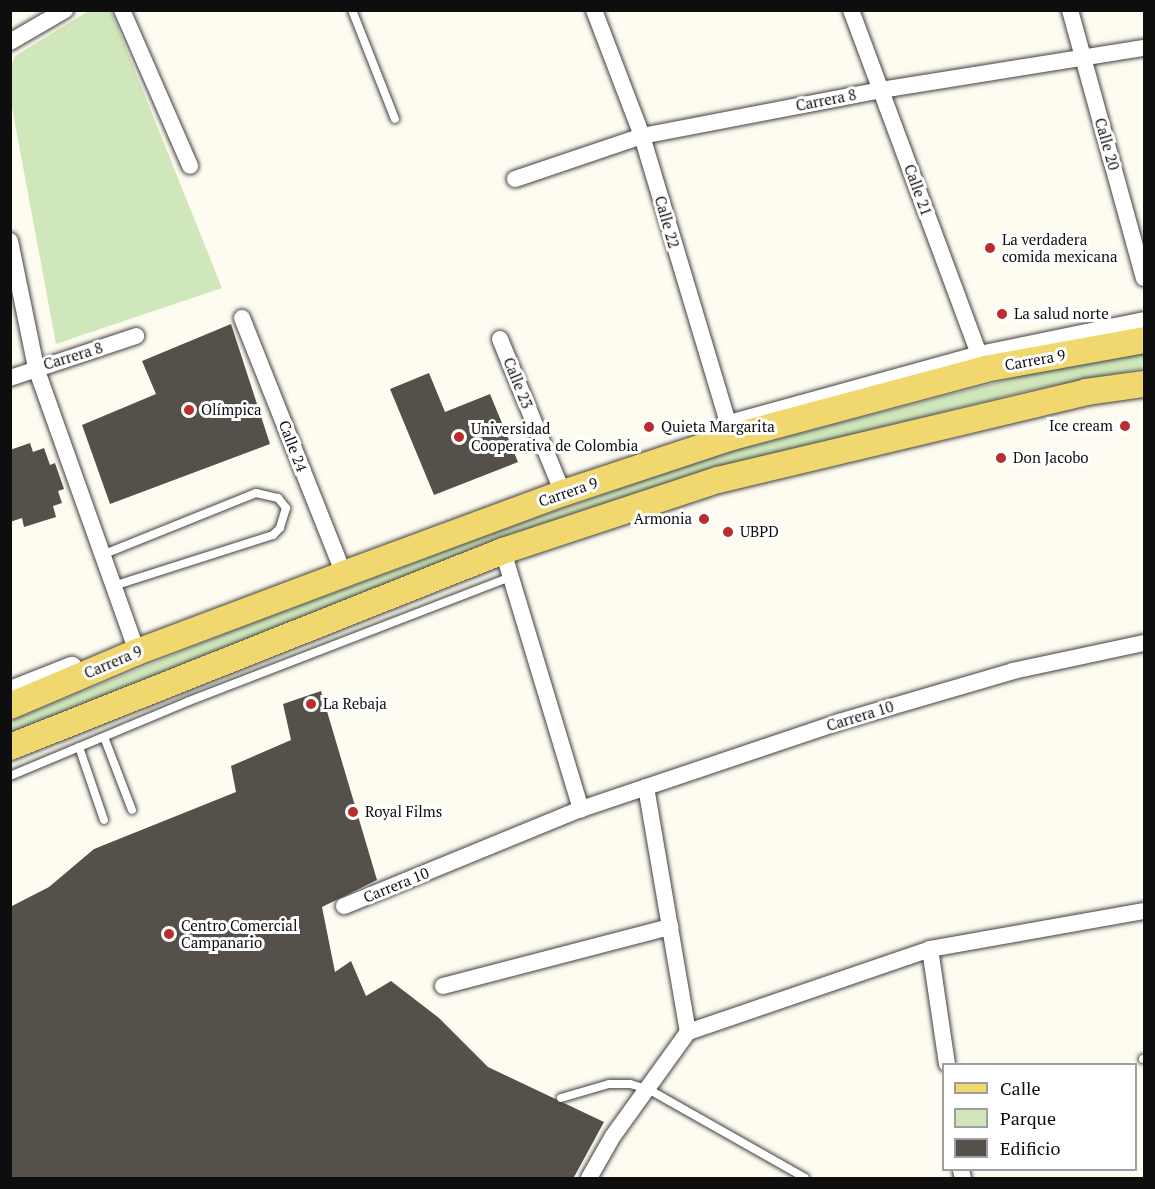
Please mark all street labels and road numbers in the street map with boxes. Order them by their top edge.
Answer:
street label: Carrera 8 [794,85,858,115]
street label: Calle 20 [1091,116,1123,172]
street label: Calle 21 [900,162,936,218]
street label: Calle 22 [651,194,683,250]
street label: Carrera 8 [41,338,105,374]
street label: Carrera 9 [1003,346,1067,374]
street label: Calle 23 [500,355,536,411]
street label: Calle 24 [275,418,311,474]
street label: Carrera 9 [536,474,600,510]
street label: Carrera 9 [81,642,145,682]
street label: Carrera 10 [824,697,896,735]
street label: Carrera 10 [361,864,431,906]

